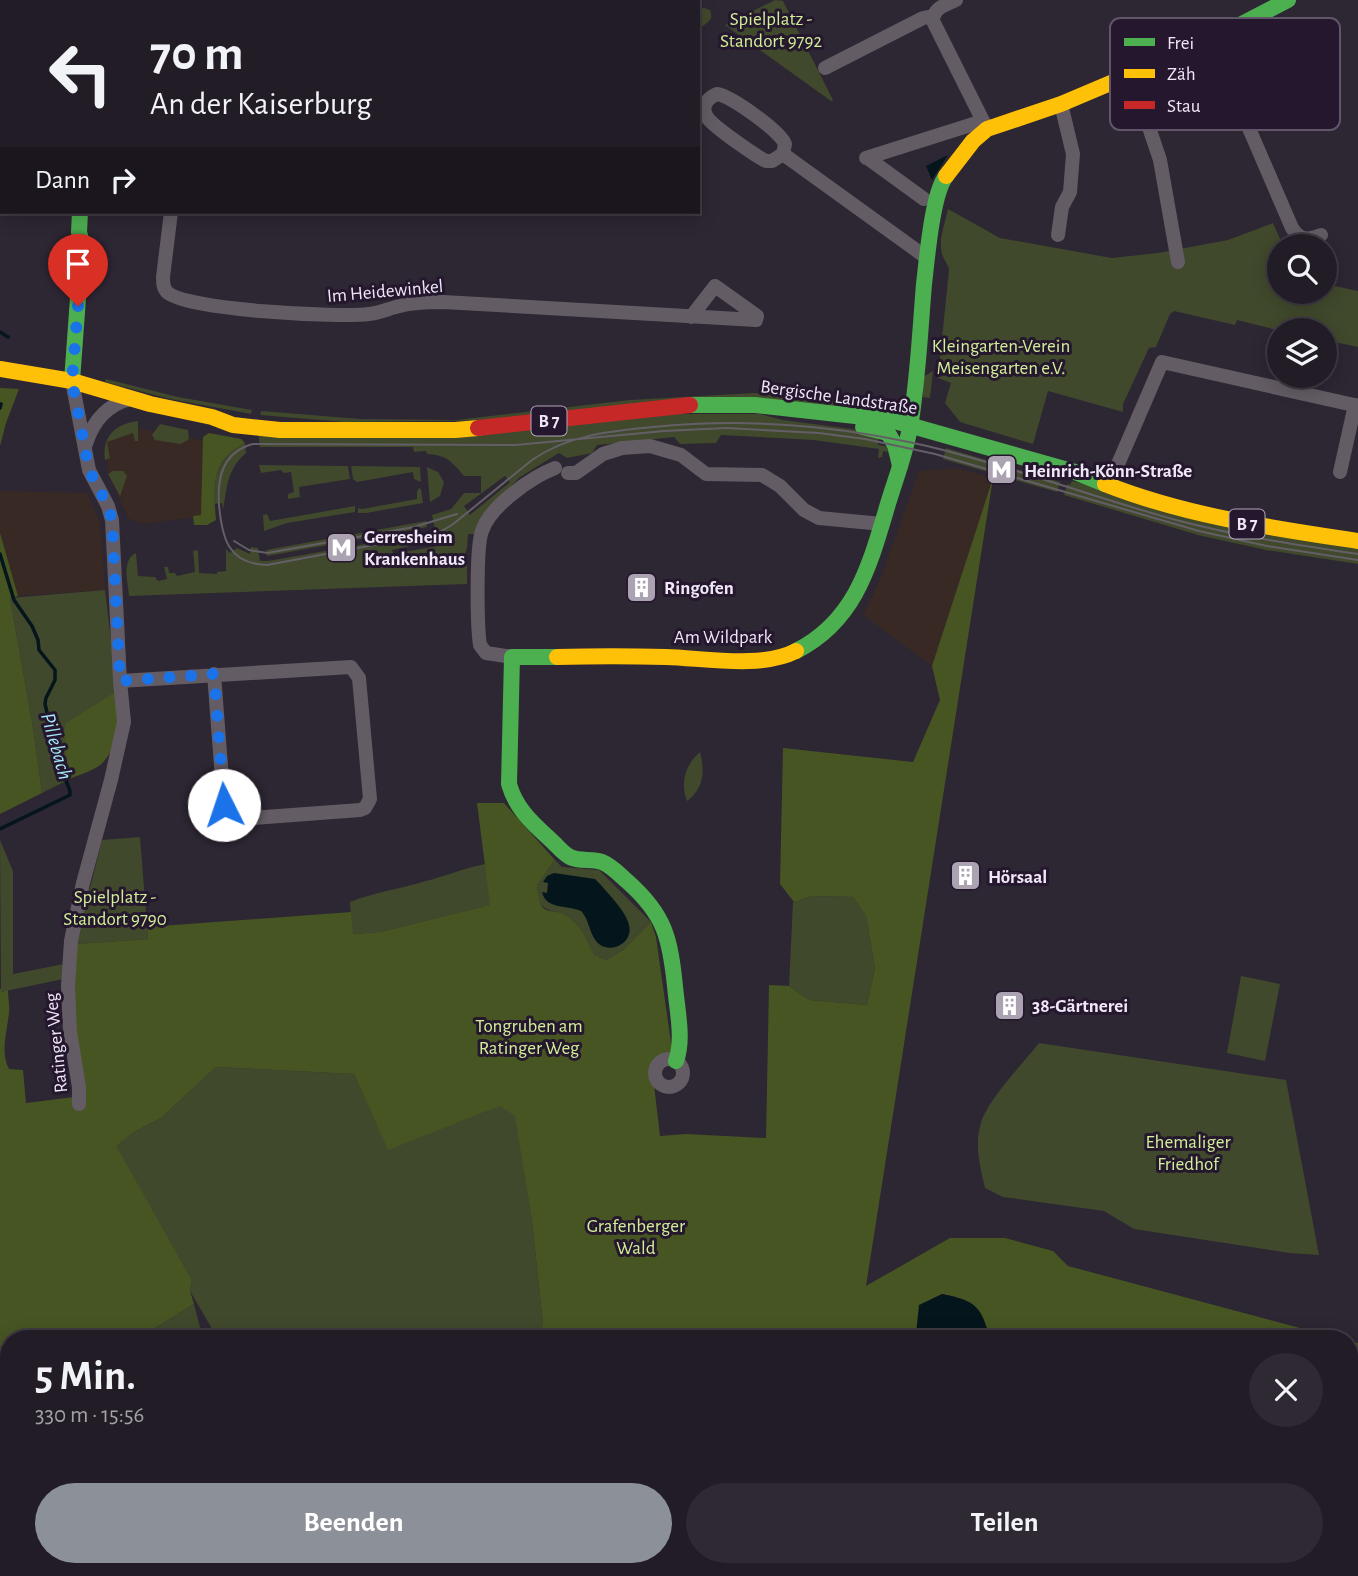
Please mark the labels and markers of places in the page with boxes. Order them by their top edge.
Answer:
pin [48,234,108,306]
metro station icon: Heinrich-Könn-Straße [984,453,1018,487]
place label: Heinrich-Könn-Straße [1024,462,1192,481]
place label: Gerresheim Krankenhaus [364,528,465,569]
metro station icon: Gerresheim Krankenhaus [324,530,358,564]
building icon: Ringofen [624,570,658,604]
place label: Ringofen [664,579,734,598]
building icon: Hörsaal [948,859,982,893]
place label: Hörsaal [988,868,1047,887]
building icon: 38-Gärtnerei [992,988,1026,1022]
place label: 38-Gärtnerei [1032,997,1128,1016]

